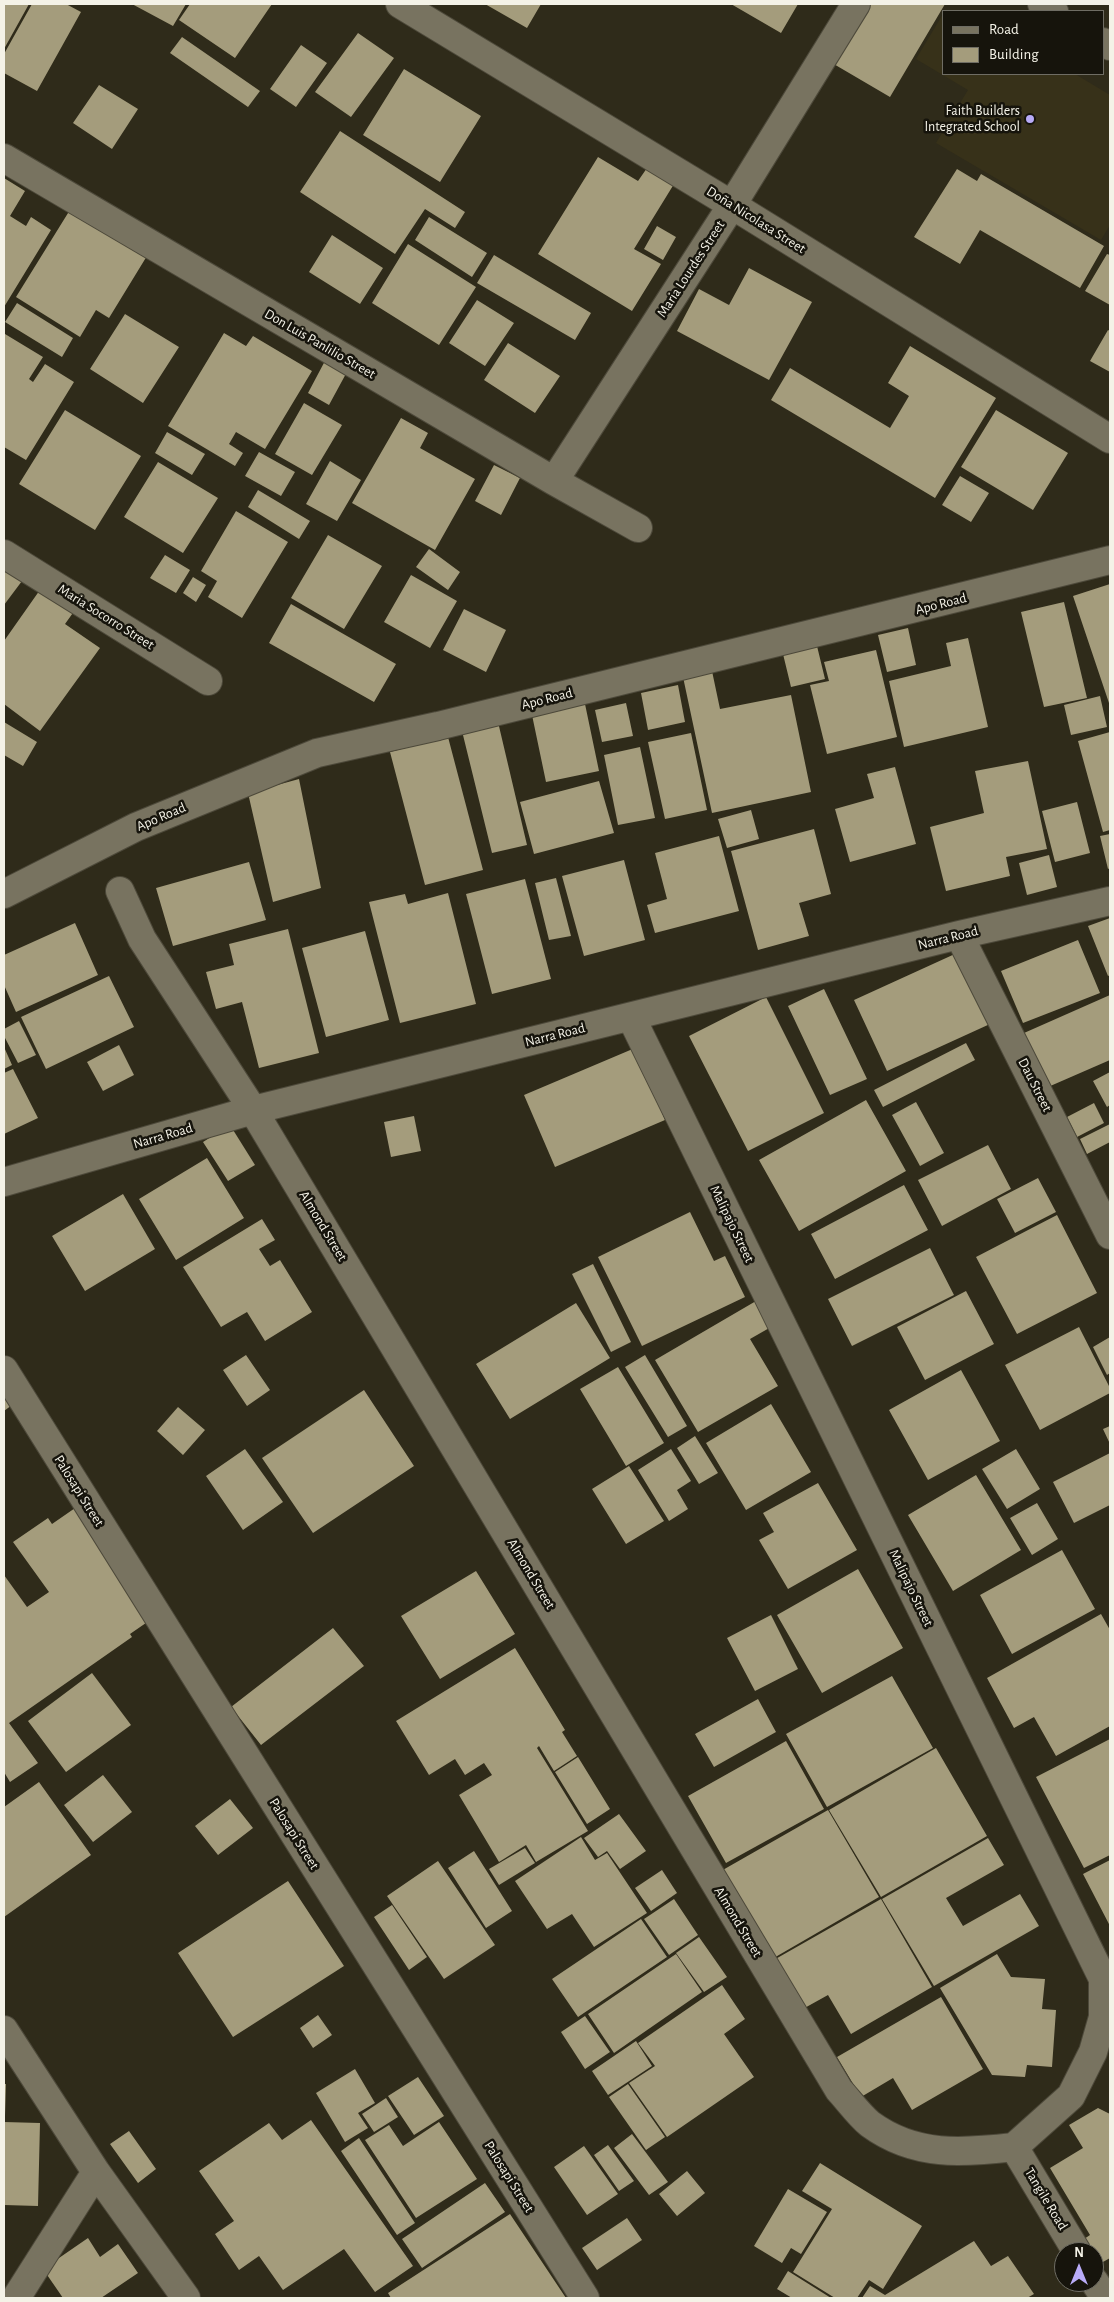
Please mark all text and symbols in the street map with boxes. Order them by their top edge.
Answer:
legend [942,10,1104,75]
text: Road [989,22,1019,37]
text: Building [989,47,1039,62]
place label: Faith Builders Integrated School [924,103,1020,136]
marker: Faith Builders Integrated School [1024,113,1036,125]
street label: Doña Nicolasa Street [703,183,809,257]
street label: Maria Lourdes Street [653,217,729,321]
street label: Don Luis Panlilio Street [261,305,379,383]
street label: Maria Socorro Street [55,581,157,653]
street label: Apo Road [914,590,968,618]
street label: Apo Road [520,685,574,713]
street label: Apo Road [134,799,188,835]
street label: Narra Road [916,922,980,954]
street label: Narra Road [523,1019,587,1051]
street label: Dau Street [1014,1055,1056,1115]
street label: Narra Road [131,1119,195,1153]
street label: Malipajo Street [706,1183,758,1265]
street label: Almond Street [295,1188,351,1264]
street label: Palosapi Street [50,1452,108,1530]
street label: Almond Street [503,1536,559,1612]
street label: Malipajo Street [885,1547,937,1629]
street label: Palosapi Street [265,1795,323,1873]
street label: Almond Street [710,1884,766,1960]
street label: Palosapi Street [480,2138,538,2216]
street label: Tangile Road [1021,2165,1071,2233]
north arrow [1054,2242,1104,2292]
text: N [1074,2246,1084,2260]

